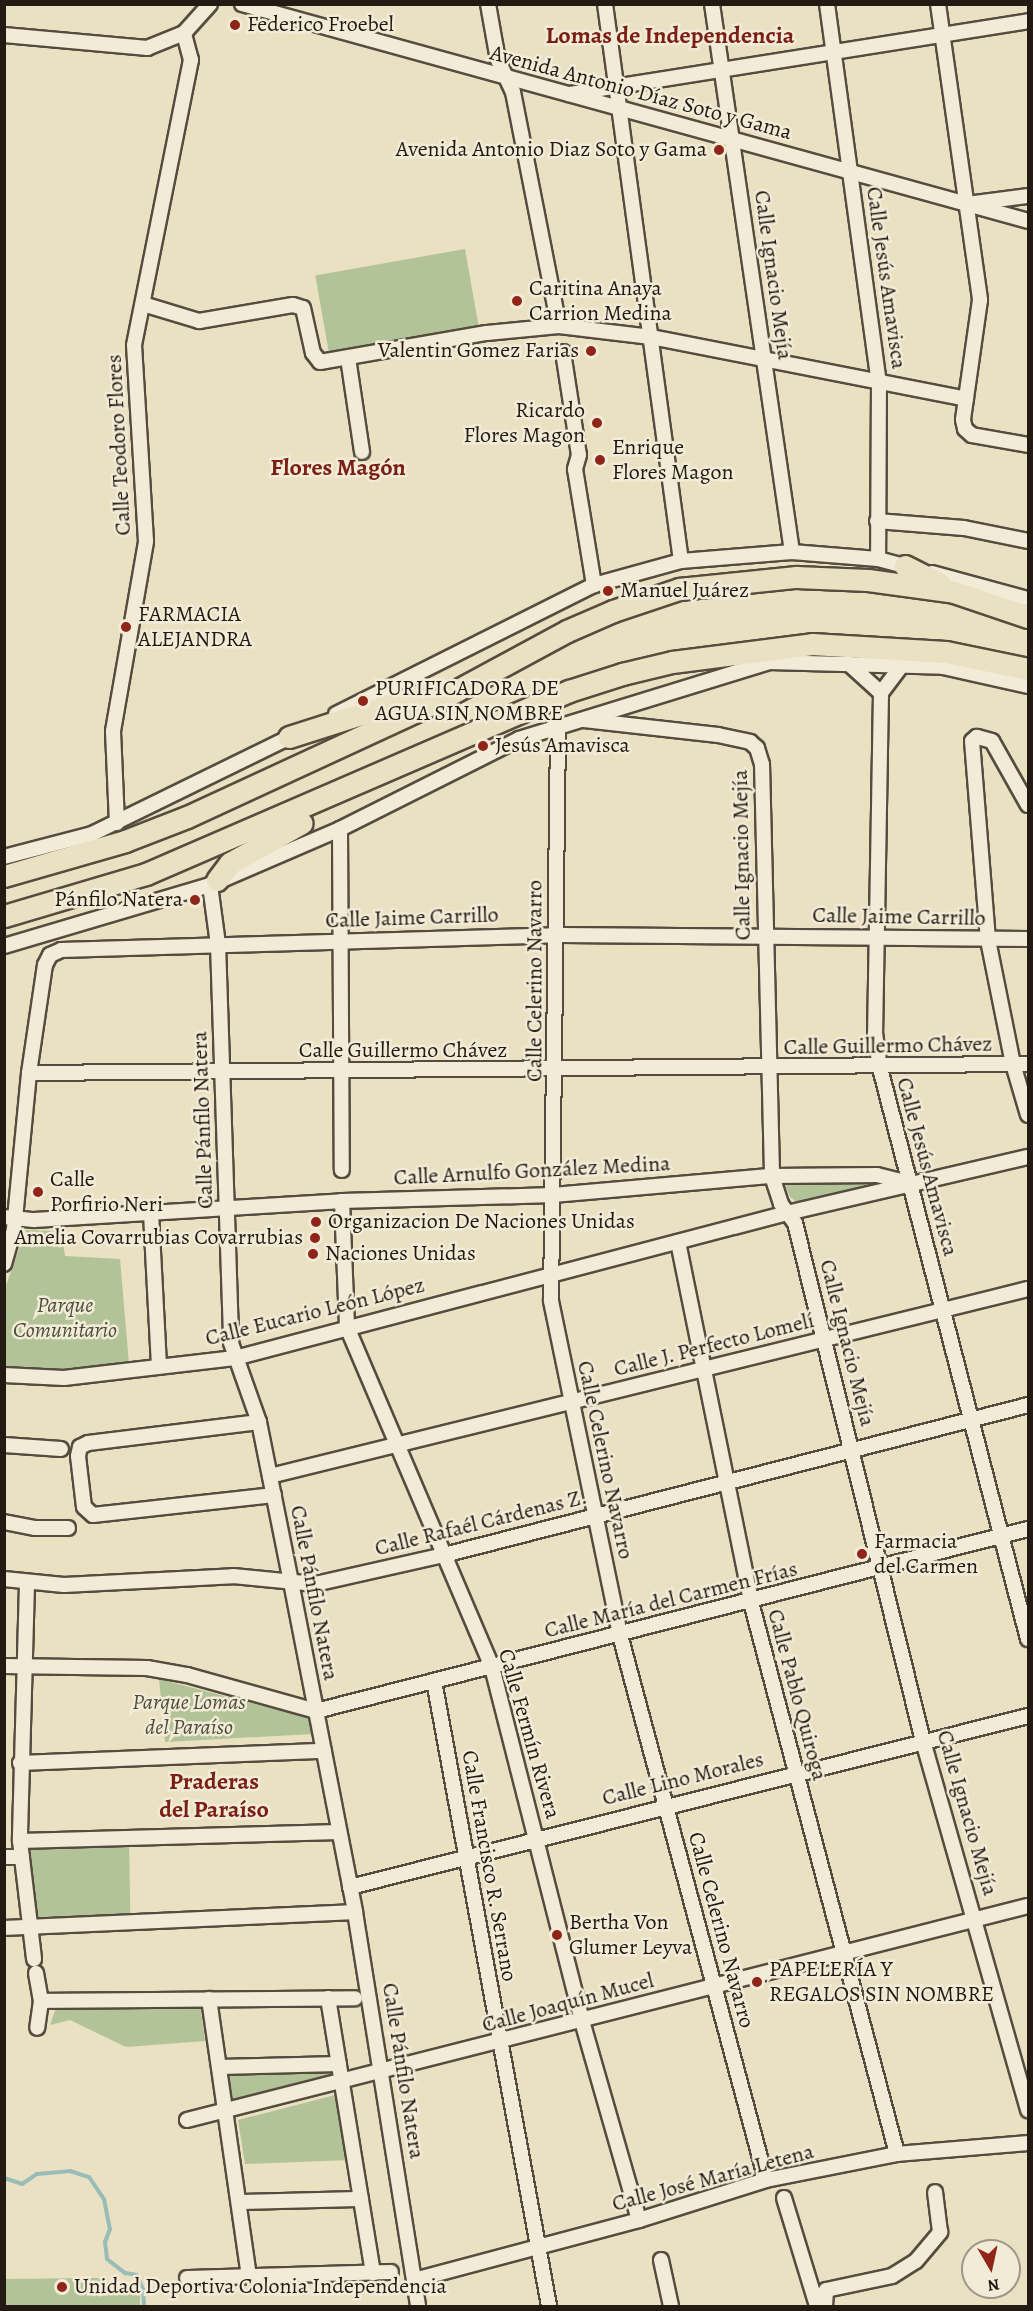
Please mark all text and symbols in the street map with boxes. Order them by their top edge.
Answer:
place label: Federico Froebel [247,12,394,38]
marker: Federico Froebel [228,18,242,32]
district label: Lomas de Independencia [546,22,794,50]
street label: Avenida Antonio Díaz Soto y Gama [487,40,795,146]
place label: Avenida Antonio Diaz Soto y Gama [396,137,707,163]
marker: Avenida Antonio Diaz Soto y Gama [712,143,726,157]
street label: Calle Jesús Amavisca [860,185,912,371]
street label: Calle Ignacio Mejía [748,189,798,361]
place label: Caritina Anaya Carrion Medina [529,275,672,326]
marker: Caritina Anaya Carrion Medina [510,294,524,308]
place label: Valentin Gomez Farias [378,338,579,364]
marker: Valentin Gomez Farias [584,344,598,358]
street label: Calle Teodoro Flores [101,354,137,536]
place label: Ricardo Flores Magon [463,397,585,448]
marker: Ricardo Flores Magon [590,416,604,430]
place label: Enrique Flores Magon [612,434,734,486]
marker: Enrique Flores Magon [593,453,607,467]
district label: Flores Magón [270,454,406,482]
place label: Manuel Juárez [620,578,749,604]
marker: Manuel Juárez [601,584,615,598]
place label: FARMACIA ALEJANDRA [138,601,252,652]
marker: FARMACIA ALEJANDRA [119,620,133,634]
place label: PURIFICADORA DE AGUA SIN NOMBRE [375,675,563,726]
marker: PURIFICADORA DE AGUA SIN NOMBRE [356,694,370,708]
place label: Jesús Amavisca [495,733,630,759]
marker: Jesús Amavisca [476,739,490,753]
street label: Calle Ignacio Mejía [727,769,757,941]
street label: Calle Celerino Navarro [522,880,548,1082]
place label: Pánfilo Natera [54,887,183,913]
marker: Pánfilo Natera [188,893,202,907]
street label: Calle Jaime Carrillo [325,902,499,934]
street label: Calle Jaime Carrillo [812,902,986,932]
street label: Calle Pánfilo Natera [187,1031,219,1209]
street label: Calle Guillermo Chávez [783,1031,993,1061]
street label: Calle Guillermo Chávez [299,1038,507,1064]
street label: Calle Jesús Amavisca [890,1075,964,1259]
street label: Calle Arnulfo González Medina [393,1151,671,1191]
place label: Calle Porfirio Neri [50,1166,163,1218]
marker: Calle Porfirio Neri [31,1185,45,1199]
place label: Organizacion De Naciones Unidas [328,1209,635,1235]
marker: Organizacion De Naciones Unidas [309,1215,323,1229]
place label: Amelia Covarrubias Covarrubias [14,1225,303,1251]
marker: Amelia Covarrubias Covarrubias [308,1231,322,1245]
place label: Naciones Unidas [325,1241,476,1267]
marker: Naciones Unidas [306,1247,320,1261]
street label: Calle Ignacio Mejía [814,1257,880,1429]
street label: Calle Eucario León López [203,1272,427,1352]
park label: Parque Comunitario [13,1292,117,1344]
street label: Calle J. Perfecto Lomelí [611,1307,817,1383]
street label: Calle Celerino Navarro [571,1359,639,1561]
street label: Calle Rafaél Cárdenas Z. [372,1484,590,1562]
street label: Calle Pánfilo Natera [284,1503,344,1683]
place label: Farmacia del Carmen [874,1528,978,1580]
marker: Farmacia del Carmen [855,1547,869,1561]
street label: Calle María del Carmen Frías [542,1556,800,1644]
street label: Calle Pablo Quiroga [761,1606,833,1784]
street label: Calle Fermín Rivera [492,1646,566,1822]
park label: Parque Lomas del Paraíso [132,1689,246,1741]
street label: Calle Ignacio Mejía [931,1727,1003,1899]
street label: Calle Lino Morales [600,1746,766,1812]
street label: Calle Francisco R. Serrano [456,1748,522,1984]
district label: Praderas del Paraíso [159,1768,269,1824]
street label: Calle Celerino Navarro [682,1829,760,2031]
place label: Bertha Von Glumer Leyva [569,1909,692,1960]
marker: Bertha Von Glumer Leyva [550,1928,564,1942]
place label: PAPELERÍA Y REGALOS SIN NOMBRE [769,1956,994,2008]
street label: Calle Joaquín Mucel [479,1967,657,2039]
marker: PAPELERÍA Y REGALOS SIN NOMBRE [750,1975,764,1989]
street label: Calle Pánfilo Natera [376,1981,430,2161]
street label: Calle José María Letena [609,2138,817,2218]
north arrow [961,2239,1021,2299]
text: N [986,2273,1001,2297]
place label: Unidad Deportiva Colonia Independencia [74,2274,447,2300]
marker: Unidad Deportiva Colonia Independencia [55,2280,69,2294]

